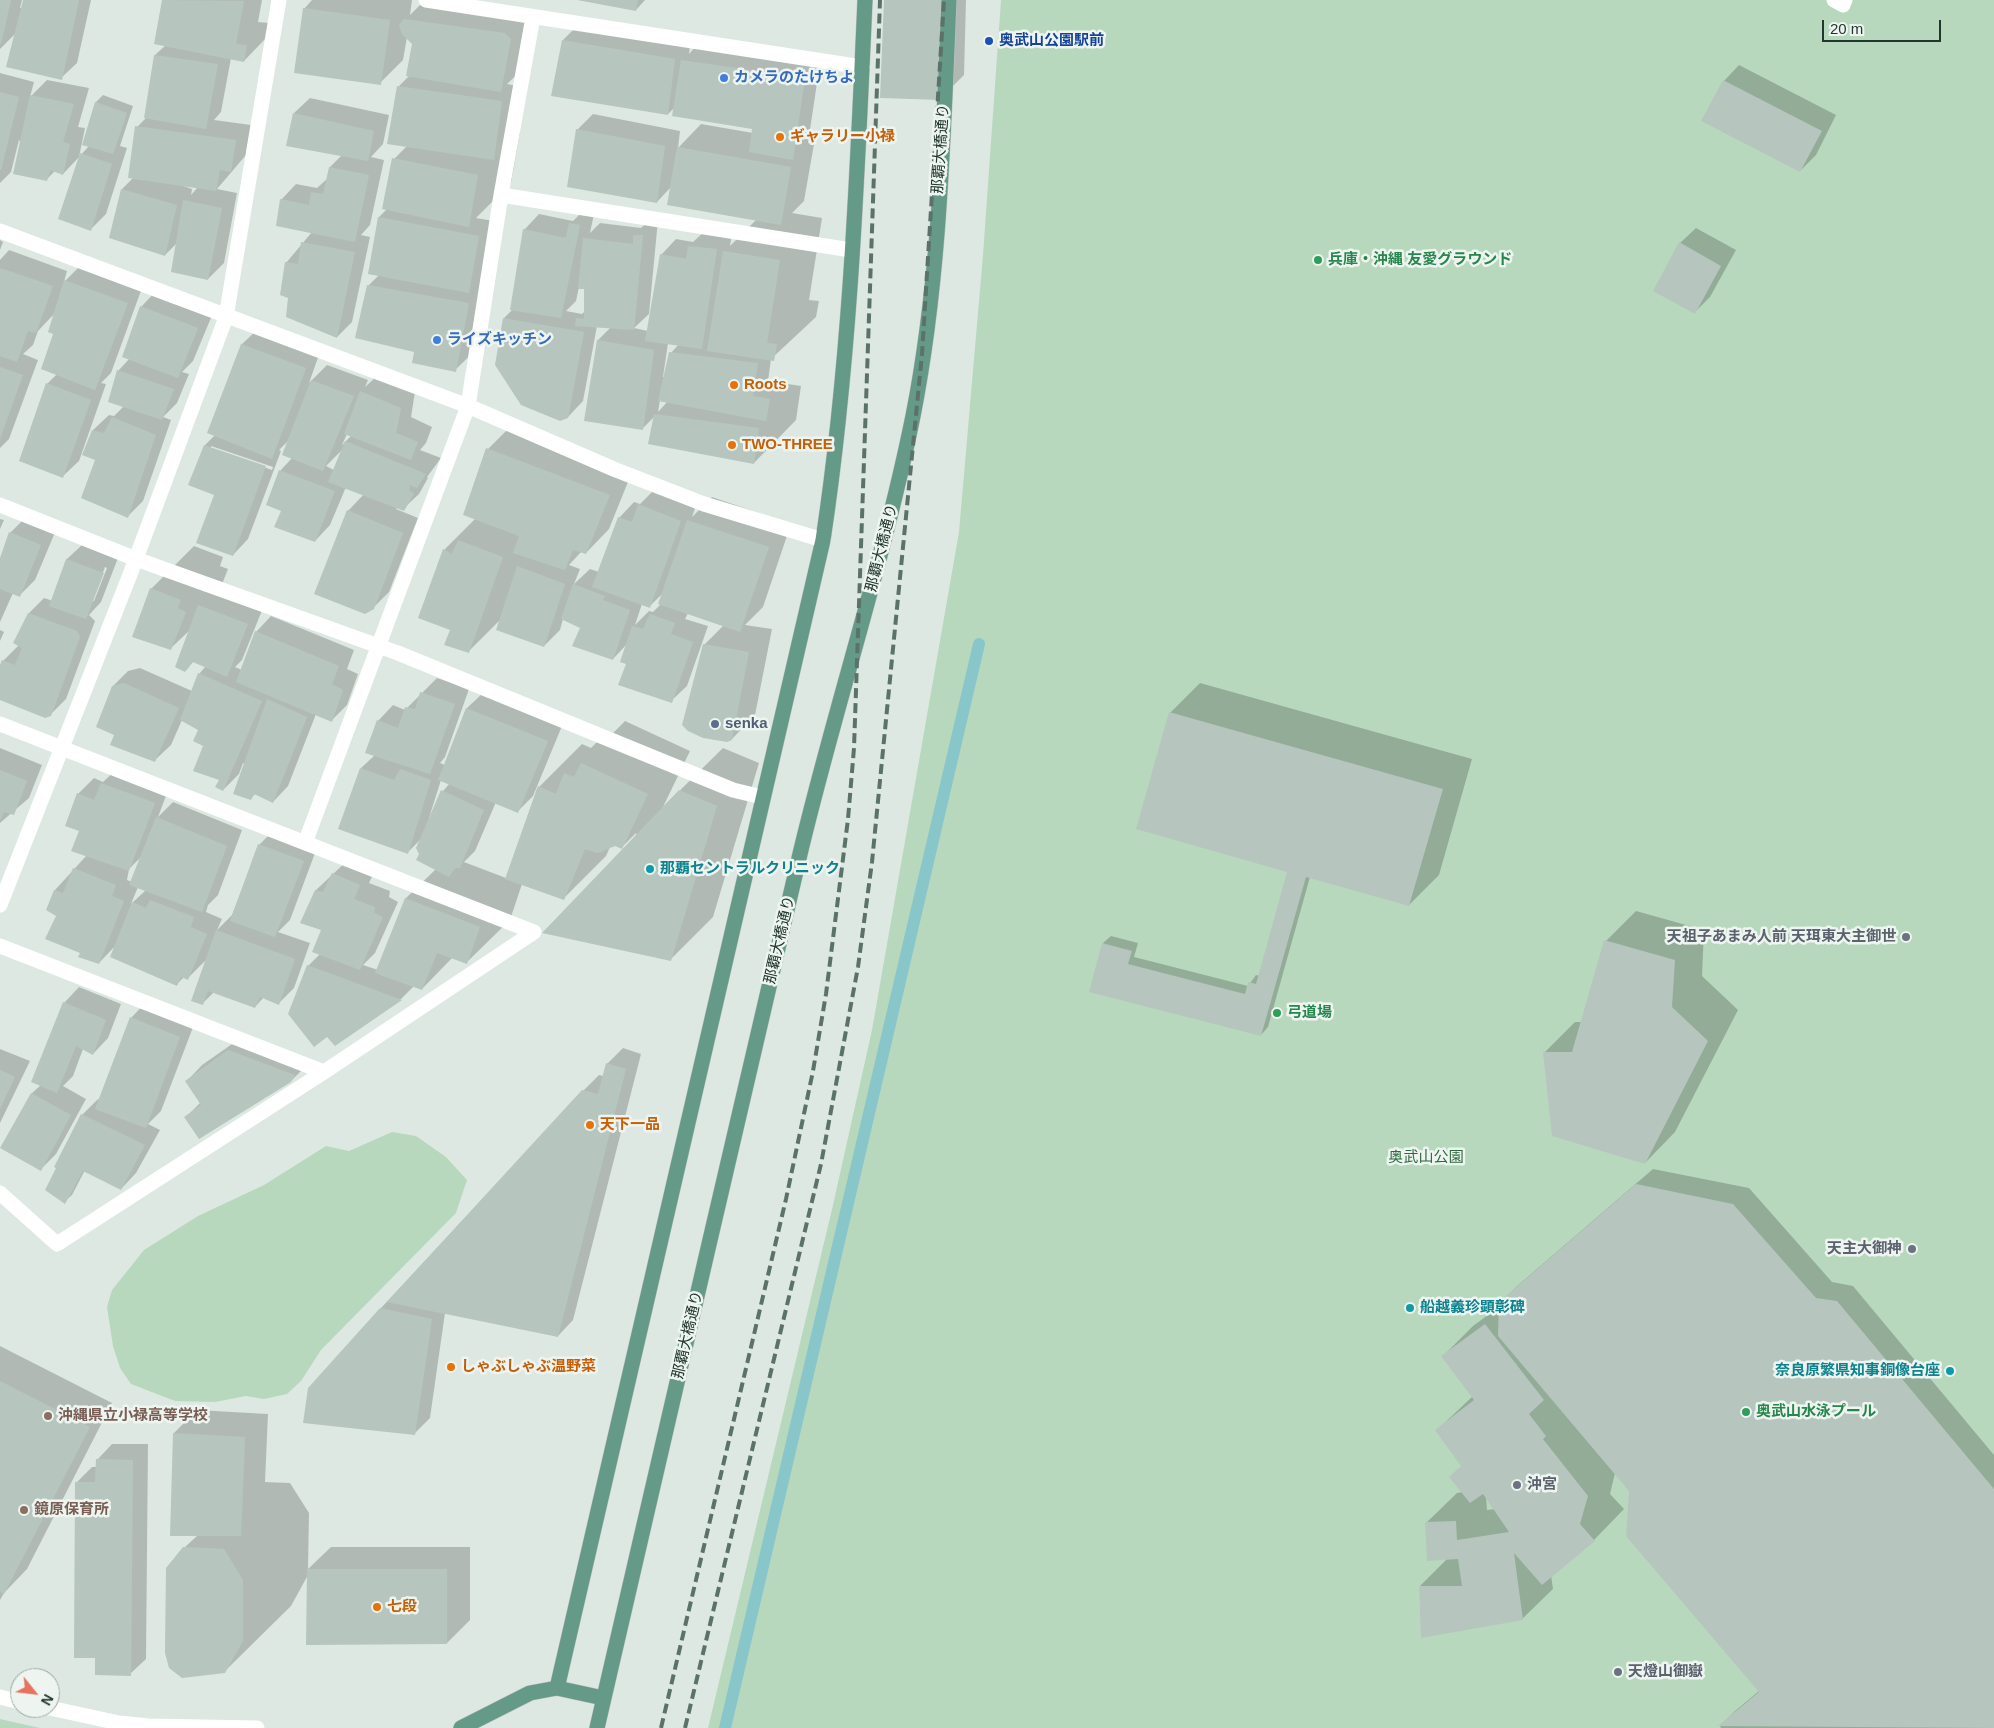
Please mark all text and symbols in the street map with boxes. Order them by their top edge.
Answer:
scale bar [1824,10,1943,42]
text: 20 m [1830,20,1863,37]
place label: 奥武山公園駅前 [999,32,1104,50]
marker: 奥武山公園駅前 [983,35,995,47]
place label: カメラのたけちよ [734,69,854,87]
marker: カメラのたけちよ [718,72,730,84]
street label: 那覇大橋通り [929,103,953,195]
place label: ギャラリー小禄 [790,128,895,146]
marker: ギャラリー小禄 [774,131,786,143]
place label: 兵庫・沖縄 友愛グラウンド [1328,251,1512,269]
marker: 兵庫・沖縄 友愛グラウンド [1312,254,1324,266]
place label: ライズキッチン [447,331,552,349]
marker: ライズキッチン [431,334,443,346]
place label: Roots [744,376,786,394]
marker: Roots [728,379,740,391]
place label: TWO-THREE [742,436,833,454]
marker: TWO-THREE [726,439,738,451]
street label: 那覇大橋通り [862,502,902,594]
place label: senka [725,715,768,733]
marker: senka [709,718,721,730]
place label: 那覇セントラルクリニック [660,860,840,878]
marker: 那覇セントラルクリニック [644,863,656,875]
street label: 那覇大橋通り [761,894,799,986]
place label: 天祖子あまみ人前 天珥東大主御世 [1667,928,1896,946]
marker: 天祖子あまみ人前 天珥東大主御世 [1900,931,1912,943]
place label: 弓道場 [1287,1004,1332,1022]
marker: 弓道場 [1271,1007,1283,1019]
place label: 天下一品 [600,1116,660,1134]
marker: 天下一品 [584,1119,596,1131]
park label: 奥武山公園 [1389,1149,1463,1167]
place label: 天主大御神 [1827,1240,1902,1258]
marker: 天主大御神 [1906,1243,1918,1255]
street label: 那覇大橋通り [669,1289,707,1381]
place label: 船越義珍顕彰碑 [1420,1299,1525,1317]
marker: 船越義珍顕彰碑 [1404,1302,1416,1314]
place label: しゃぶしゃぶ温野菜 [461,1358,596,1376]
marker: しゃぶしゃぶ温野菜 [445,1361,457,1373]
place label: 奈良原繁県知事銅像台座 [1775,1362,1940,1380]
marker: 奈良原繁県知事銅像台座 [1944,1365,1956,1377]
place label: 奥武山水泳プール [1756,1403,1876,1421]
marker: 奥武山水泳プール [1740,1406,1752,1418]
place label: 沖縄県立小禄高等学校 [58,1407,208,1425]
marker: 沖縄県立小禄高等学校 [42,1410,54,1422]
place label: 沖宮 [1527,1476,1557,1494]
marker: 沖宮 [1511,1479,1523,1491]
place label: 鏡原保育所 [34,1501,109,1519]
marker: 鏡原保育所 [18,1504,30,1516]
place label: 七段 [387,1598,417,1616]
marker: 七段 [371,1601,383,1613]
place label: 天燈山御嶽 [1628,1663,1703,1681]
marker: 天燈山御嶽 [1612,1666,1624,1678]
north arrow [10,1668,60,1718]
text: N [38,1691,57,1708]

